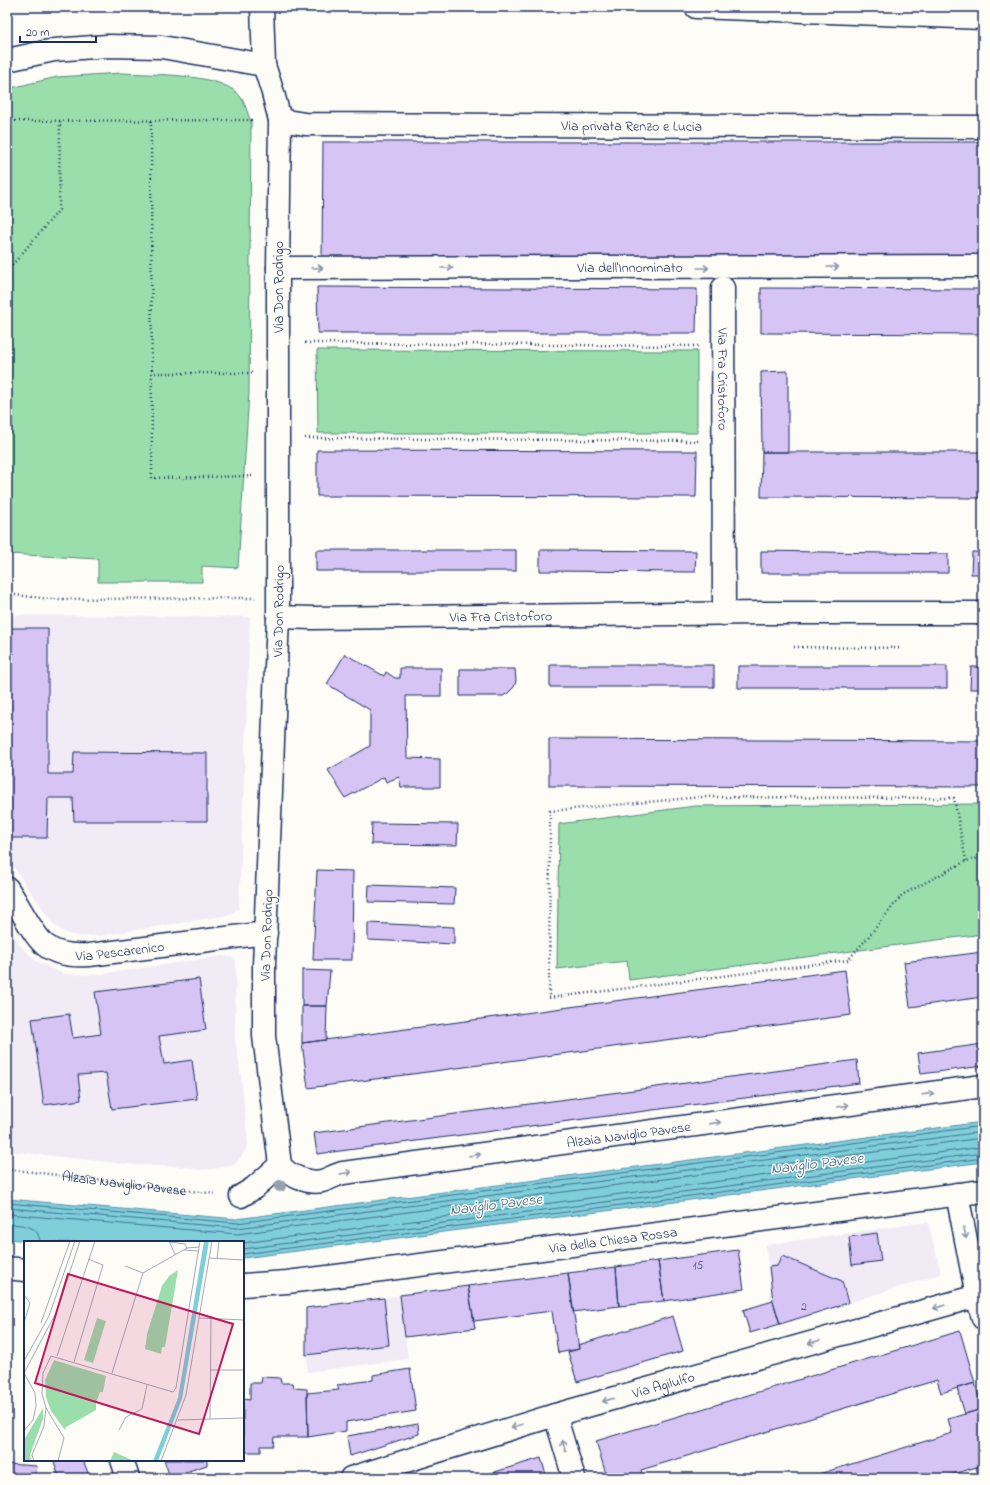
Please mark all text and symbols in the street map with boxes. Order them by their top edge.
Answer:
scale bar [20,18,96,44]
text: 20 m [26,24,49,42]
street label: Via privata Renzo e Lucia [560,116,702,138]
street label: Via Don Rodrigo [269,241,291,334]
street label: Via dell'Innominato [576,258,683,279]
one-way arrow [826,263,839,271]
one-way arrow [310,264,323,272]
one-way arrow [440,264,453,272]
one-way arrow [696,264,709,272]
street label: Via Fra Cristoforo [711,327,732,430]
street label: Via Don Rodrigo [268,565,292,658]
street label: Via Fra Cristoforo [449,606,552,628]
street label: Via Don Rodrigo [255,889,281,983]
street label: Via Pescarenico [75,937,165,967]
one-way arrow [922,1090,935,1098]
one-way arrow [836,1102,849,1110]
street label: Alzaia Naviglio Pavese [565,1117,693,1154]
one-way arrow [708,1119,721,1127]
water label: Naviglio Pavese [770,1147,866,1182]
one-way arrow [468,1151,481,1159]
street label: Alzaia Naviglio Pavese [61,1167,188,1202]
one-way arrow [339,1168,352,1176]
water label: Naviglio Pavese [449,1188,545,1223]
street label: Via della Chiesa Rossa [547,1222,679,1260]
one-way arrow [961,1226,969,1239]
inset map [24,1241,244,1461]
house number: 15 [693,1257,703,1275]
house number: 2 [801,1298,807,1316]
one-way arrow [933,1304,946,1311]
one-way arrow [808,1339,821,1346]
street label: Via Agilulfo [629,1367,697,1405]
one-way arrow [602,1397,615,1404]
one-way arrow [512,1423,524,1431]
one-way arrow [560,1440,567,1453]

